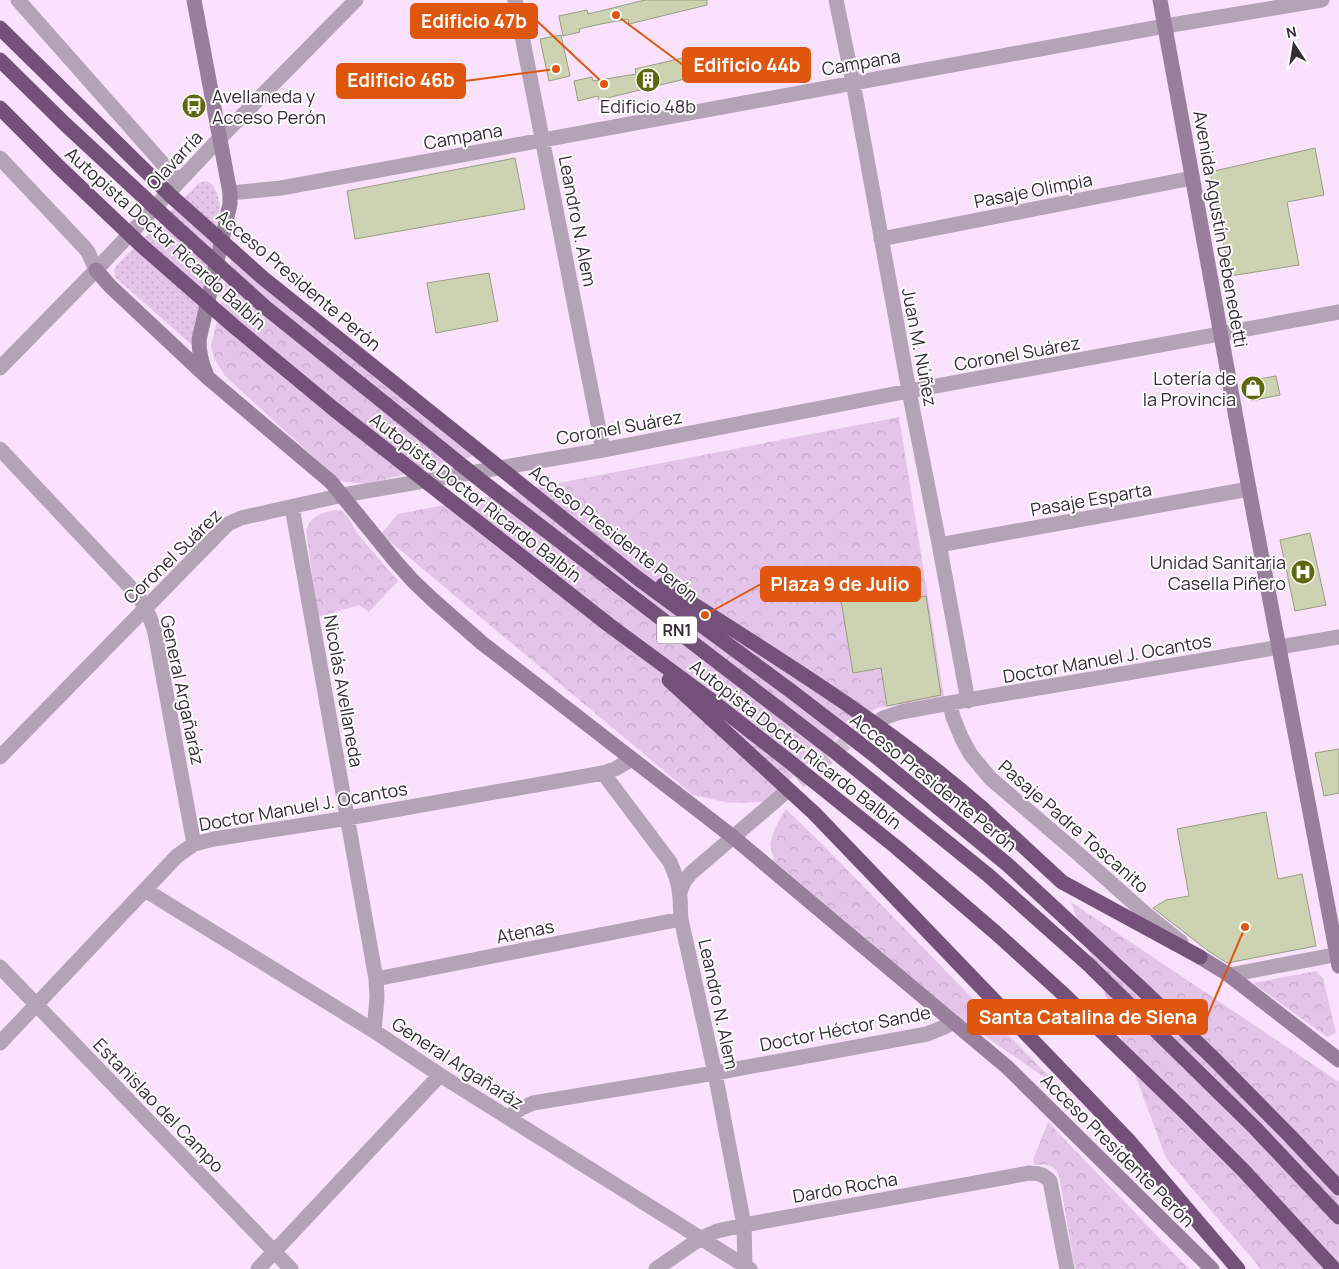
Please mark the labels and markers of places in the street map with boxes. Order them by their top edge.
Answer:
callout: Edificio 47b [411,4,537,38]
callout: Edificio 44b [683,48,810,82]
callout: Edificio 46b [337,64,465,98]
building icon: Edificio 48b [635,67,661,93]
place label: Avellaneda y Acceso Perón [212,84,326,129]
bus stop icon: Avellaneda y Acceso Perón [181,93,207,119]
place label: Edificio 48b [600,94,696,118]
place label: Lotería de la Provincia [1143,366,1236,411]
shop icon: Lotería de la Provincia [1240,375,1266,401]
place label: Unidad Sanitaria Casella Piñero [1150,550,1286,595]
hospital icon: Unidad Sanitaria Casella Piñero [1290,559,1316,585]
callout: Plaza 9 de Julio [761,567,920,601]
callout: Santa Catalina de Siena [968,1000,1207,1034]

